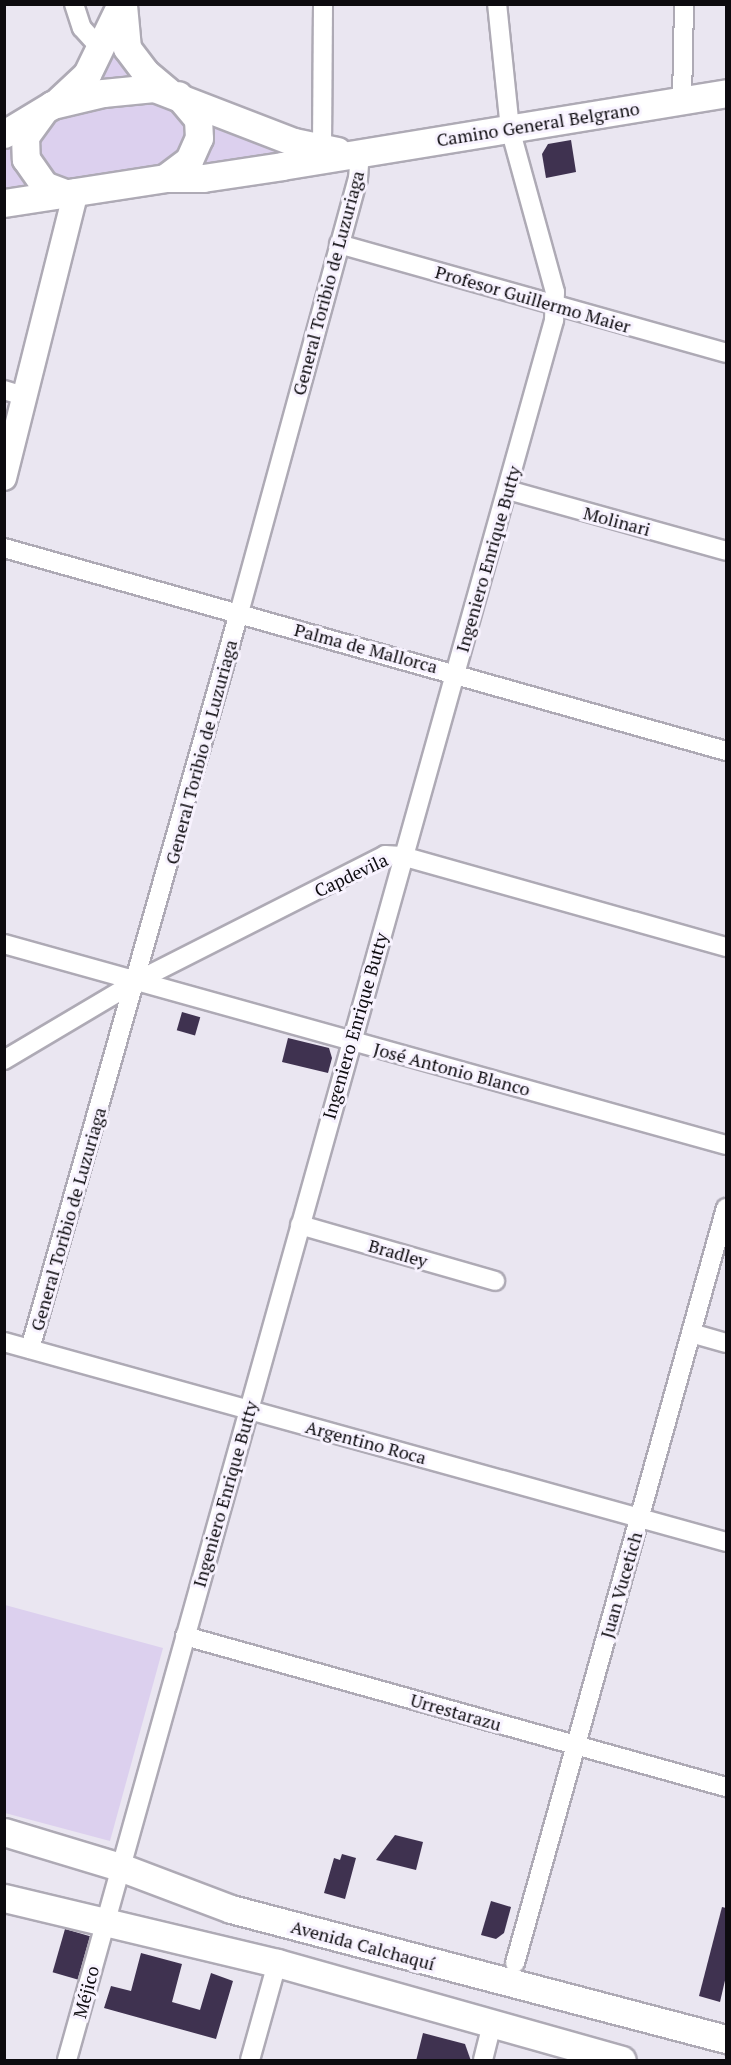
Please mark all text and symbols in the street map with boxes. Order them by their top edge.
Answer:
street label: Camino General Belgrano [435,97,641,151]
street label: General Toribio de Luzuriaga [288,168,368,398]
street label: Profesor Guillermo Maier [433,261,633,337]
street label: Ingeniero Enrique Butty [451,463,525,655]
street label: Molinari [581,502,653,540]
street label: Palma de Mallorca [292,618,440,678]
street label: General Toribio de Luzuriaga [161,637,241,867]
street label: Capdevila [311,849,391,901]
street label: Ingeniero Enrique Butty [318,930,392,1122]
street label: José Antonio Blanco [371,1038,533,1100]
street label: General Toribio de Luzuriaga [26,1105,110,1333]
street label: Bradley [366,1234,430,1272]
street label: Ingeniero Enrique Butty [188,1398,262,1590]
street label: Argentino Roca [303,1416,429,1468]
street label: Juan Vucetich [595,1529,647,1641]
street label: Urrestarazu [408,1689,504,1735]
street label: Avenida Calchaquí [289,1915,437,1975]
street label: Méjico [69,1963,103,2021]

